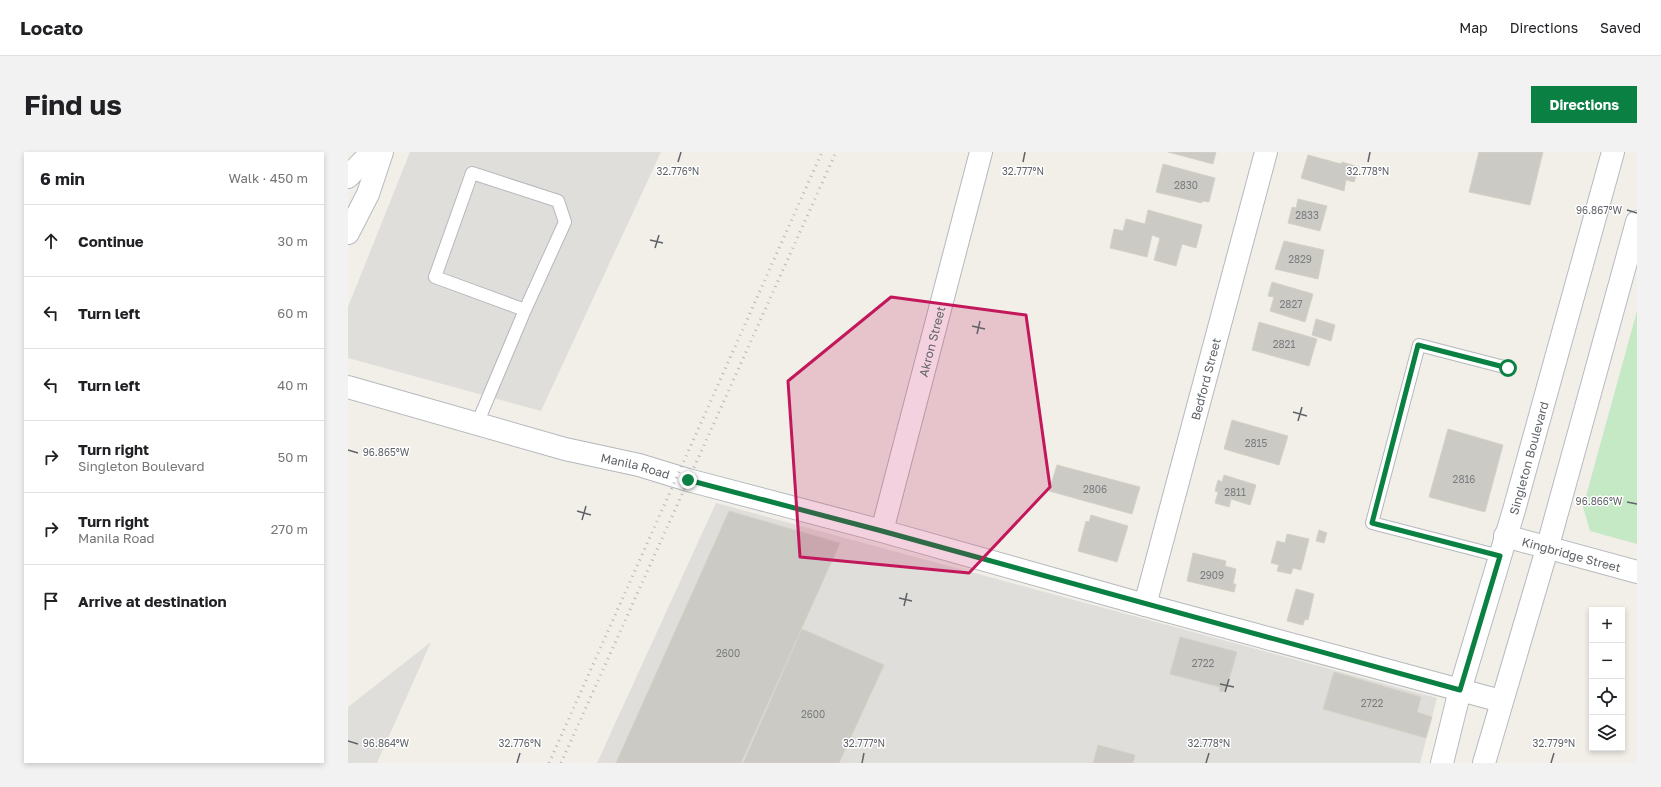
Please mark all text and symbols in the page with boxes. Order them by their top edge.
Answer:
text: Locato [20,16,83,39]
text: Map [1459,19,1488,36]
text: Directions [1510,19,1578,36]
text: Saved [1600,19,1641,36]
button: Directions [1531,86,1637,123]
text: Find us [24,88,122,121]
text: 32.776°N [657,165,699,177]
text: 32.777°N [1002,165,1044,177]
text: 32.778°N [1347,165,1389,177]
text: 6 min [40,168,85,189]
text: Walk · 450 m [229,170,308,186]
house number: 2830 [1174,179,1198,191]
text: 96.867°W [1576,204,1622,216]
house number: 2833 [1295,209,1319,221]
icon: ahead [40,230,62,252]
text: Continue [78,232,144,250]
text: 30 m [278,233,308,249]
house number: 2829 [1288,253,1312,265]
house number: 2827 [1280,298,1303,310]
icon: left [40,302,62,324]
text: Turn left [78,304,140,322]
street label: Akron Street [915,304,948,378]
text: 60 m [277,305,308,321]
street label: Bedford Street [1187,336,1224,422]
house number: 2821 [1273,338,1295,350]
route start [1499,359,1517,377]
icon: left [40,374,62,396]
text: Turn left [78,376,140,394]
text: 40 m [277,377,308,393]
street label: Singleton Boulevard [1506,400,1551,517]
house number: 2815 [1245,437,1267,449]
text: Turn right [78,440,149,458]
icon: right [40,446,62,468]
text: 96.865°W [363,446,410,458]
text: 50 m [278,449,308,465]
street label: Manila Road [600,449,672,482]
text: Singleton Boulevard [78,458,204,474]
route end [679,471,697,489]
house number: 2816 [1453,473,1475,485]
house number: 2806 [1083,483,1107,495]
house number: 2811 [1224,486,1246,498]
text: 96.866°W [1576,495,1623,507]
text: Turn right [78,512,149,530]
icon: right [40,518,62,540]
text: 270 m [271,521,308,537]
text: Manila Road [78,530,155,546]
street label: Kingbridge Street [1520,534,1623,575]
house number: 2909 [1200,569,1224,581]
icon: arrive [40,590,62,612]
text: Arrive at destination [78,592,227,610]
map controls [1589,607,1625,751]
button: + [1589,607,1625,643]
button: − [1589,643,1625,679]
house number: 2600 [716,647,740,659]
house number: 2722 [1192,657,1215,669]
button: locate [1589,679,1625,715]
house number: 2722 [1361,697,1384,709]
house number: 2600 [801,708,825,720]
button: layers [1589,715,1625,751]
text: 96.864°W [363,737,410,749]
text: 32.776°N [499,737,541,749]
text: 32.777°N [843,737,885,749]
text: 32.778°N [1188,737,1230,749]
text: 32.779°N [1533,737,1575,749]

